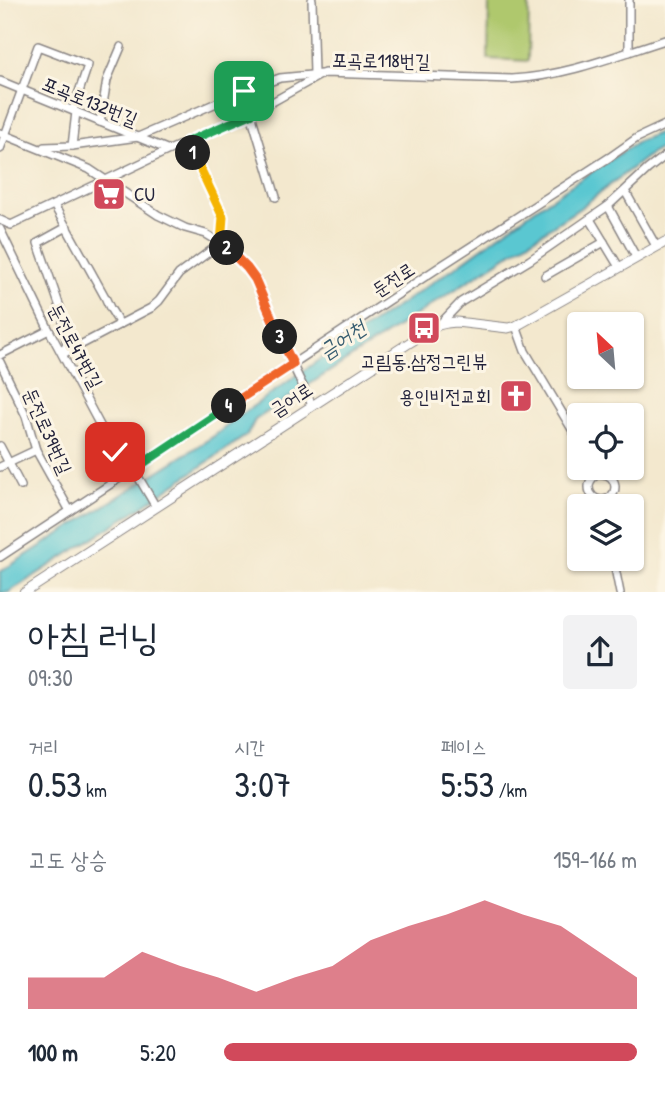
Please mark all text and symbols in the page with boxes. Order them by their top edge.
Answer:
street label: 포곡로118번길 [332,46,430,74]
pin [214,61,274,121]
street label: 포곡로132번길 [38,70,142,132]
icon: arrive [225,72,263,110]
pin: 1 [176,136,210,170]
text: 1 [189,139,196,165]
supermarket icon: CU [90,175,128,213]
place label: CU [134,181,155,207]
pin: 2 [210,230,244,266]
text: 2 [222,234,231,260]
street label: 둔전로 [367,256,419,302]
street label: 둔전로47번길 [43,299,109,393]
bus stop icon: 고림동.삼정그린뷰 [405,309,443,347]
water label: 금어천 [313,312,373,365]
north arrow [567,312,644,388]
map controls [567,312,644,571]
pin: 3 [262,320,298,354]
text: 3 [275,323,284,349]
place label: 고림동.삼정그린뷰 [361,348,487,374]
street label: 금어로 [265,376,317,422]
church icon: 용인비전교회 [497,377,535,415]
place label: 용인비전교회 [399,383,491,409]
street label: 둔전로39번길 [17,384,79,478]
pin: 4 [212,388,246,424]
text: 4 [225,392,232,418]
button: locate [567,403,644,480]
pin [85,422,145,482]
icon: check [96,433,134,471]
button: layers [567,494,644,571]
text: 아침 러닝 [28,610,159,662]
button: share [563,615,637,689]
text: 09:30 [28,662,73,693]
text: 거리 [28,734,59,760]
text: 시간 [234,734,265,760]
text: 페이스 [441,734,487,760]
text: 0.53 [28,761,82,808]
text: 3:07 [234,761,291,808]
text: 5:53 [441,761,494,808]
text: km [82,777,107,803]
text: /km [494,777,527,803]
text: 고도 상승 [28,844,107,875]
text: 159–166 m [553,844,637,875]
text: 100 m [28,1037,78,1068]
text: 5:20 [140,1037,176,1068]

